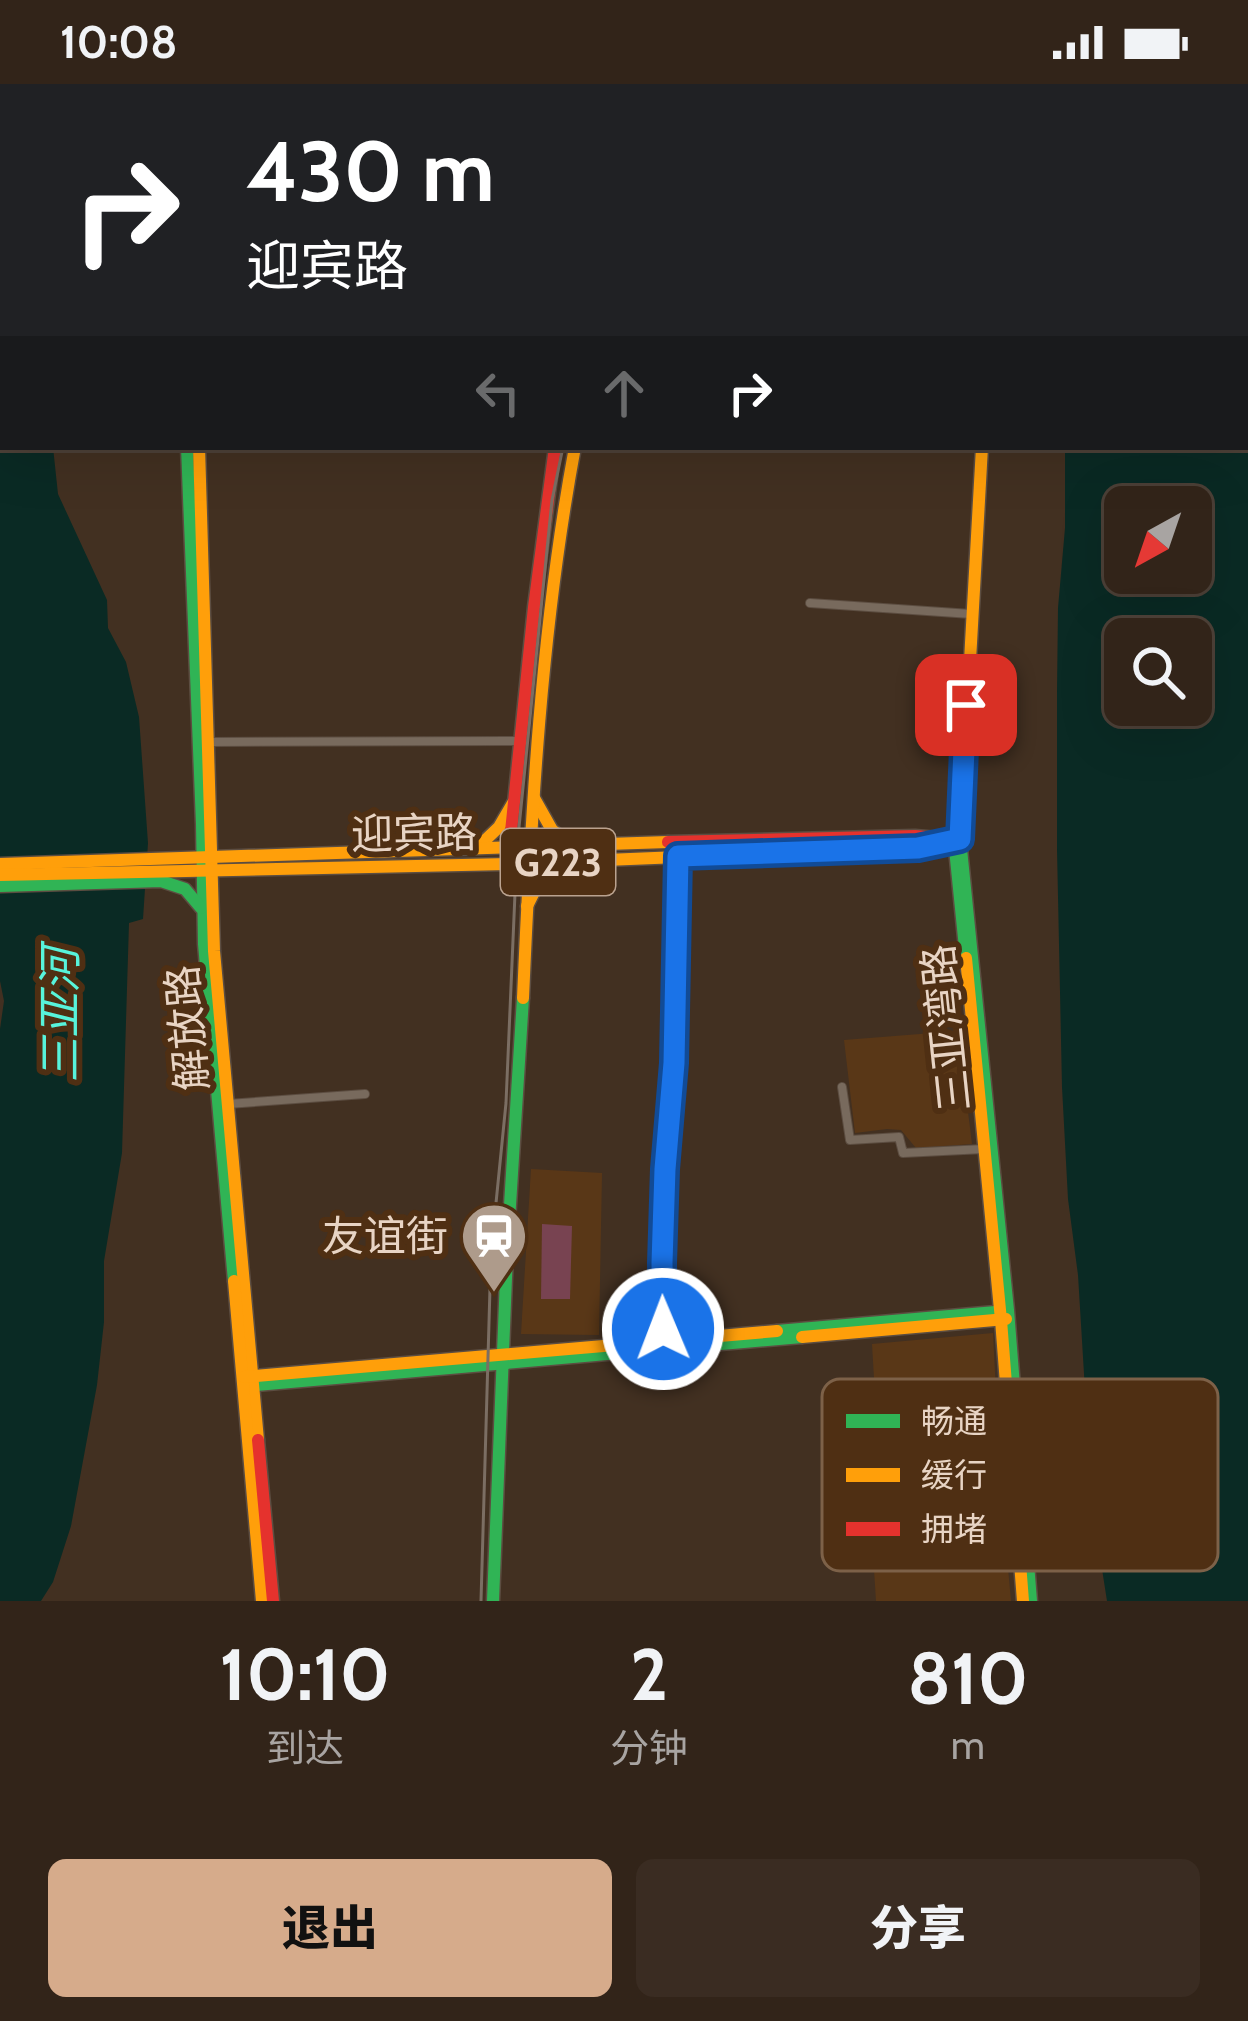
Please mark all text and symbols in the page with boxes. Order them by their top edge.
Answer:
text: 10:08 [60,15,177,69]
text: 430 m [246,120,495,222]
icon: right [48,132,204,288]
text: 迎宾路 [246,233,408,299]
icon: left [465,360,531,426]
icon: ahead [591,360,657,426]
icon: right [717,360,783,426]
north arrow [1104,486,1212,594]
map controls [1104,486,1212,726]
button: search [1104,618,1212,726]
pin [915,654,1017,756]
icon: arrive [933,672,999,738]
street label: 迎宾路 [351,806,477,860]
road number: G223 [501,829,615,895]
water label: 三亚河 [33,940,87,1083]
street label: 三亚湾路 [911,942,981,1114]
street label: 解放路 [156,963,218,1093]
station icon: 友谊街 [459,1201,529,1295]
place label: 友谊街 [322,1210,448,1262]
position arrow [600,1266,726,1392]
legend [822,1379,1218,1571]
text: 畅通 [921,1401,987,1441]
text: 缓行 [921,1455,987,1495]
text: 拥堵 [921,1509,987,1549]
text: 10:10 [220,1631,390,1718]
text: 2 [630,1631,668,1718]
text: 810 [908,1635,1028,1722]
text: m [951,1721,985,1769]
text: 到达 [266,1724,344,1772]
text: 分钟 [610,1724,688,1772]
button: 退出 [48,1859,612,1997]
button: 分享 [636,1859,1200,1997]

